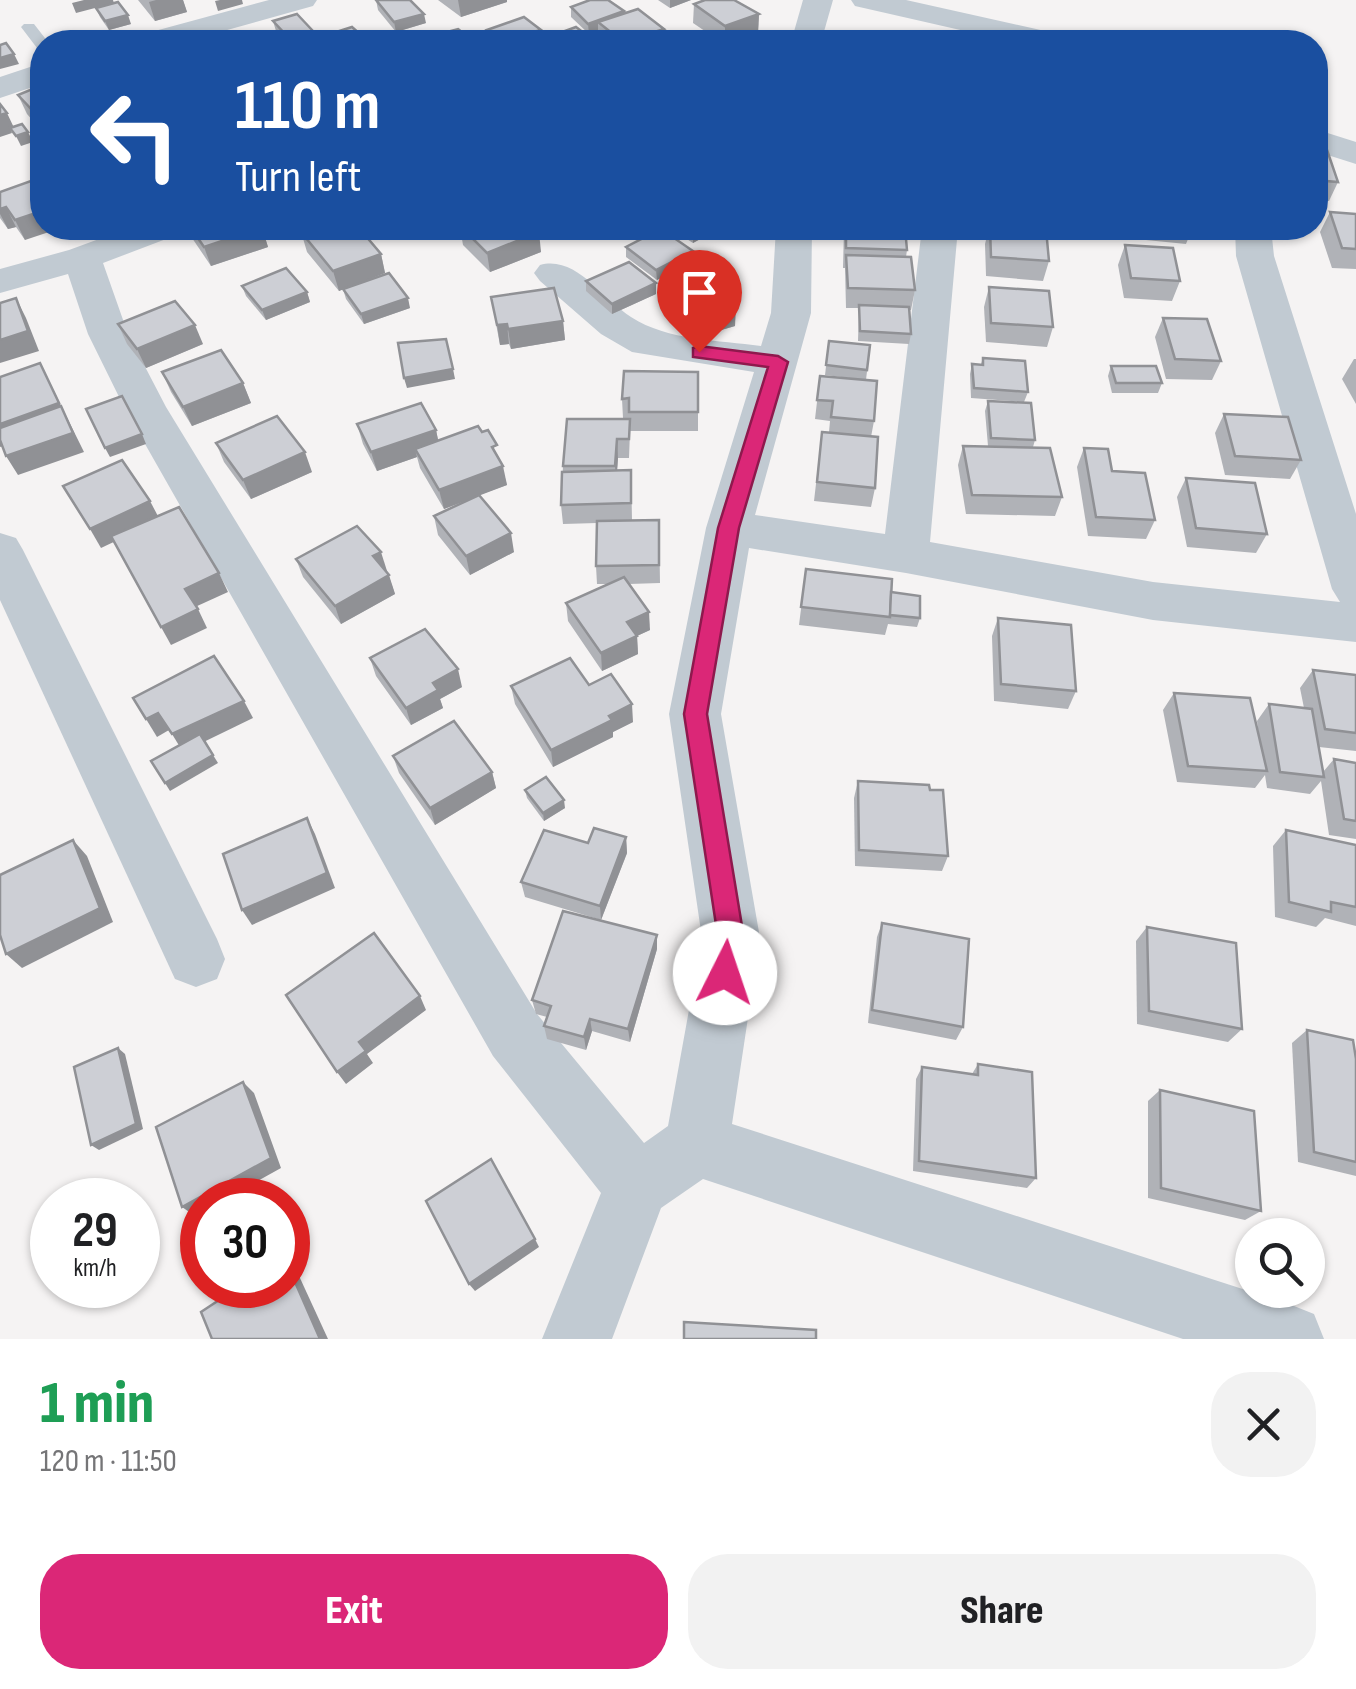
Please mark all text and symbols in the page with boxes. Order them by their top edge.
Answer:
text: 110 m [235,65,381,149]
icon: left [70,70,200,200]
text: Turn left [235,150,361,205]
pin [657,250,742,353]
icon: arrive [672,265,727,320]
position arrow [673,921,777,1025]
speed limit sign: 30 [180,1178,310,1308]
text: 29 [72,1201,118,1261]
map controls [1235,1218,1325,1308]
button: search [1235,1218,1325,1308]
text: km/h [73,1253,117,1284]
text: 1 min [40,1368,154,1440]
button: close [1211,1372,1316,1477]
text: 120 m · 11:50 [40,1442,177,1481]
button: Exit [40,1554,668,1669]
button: Share [688,1554,1316,1669]

